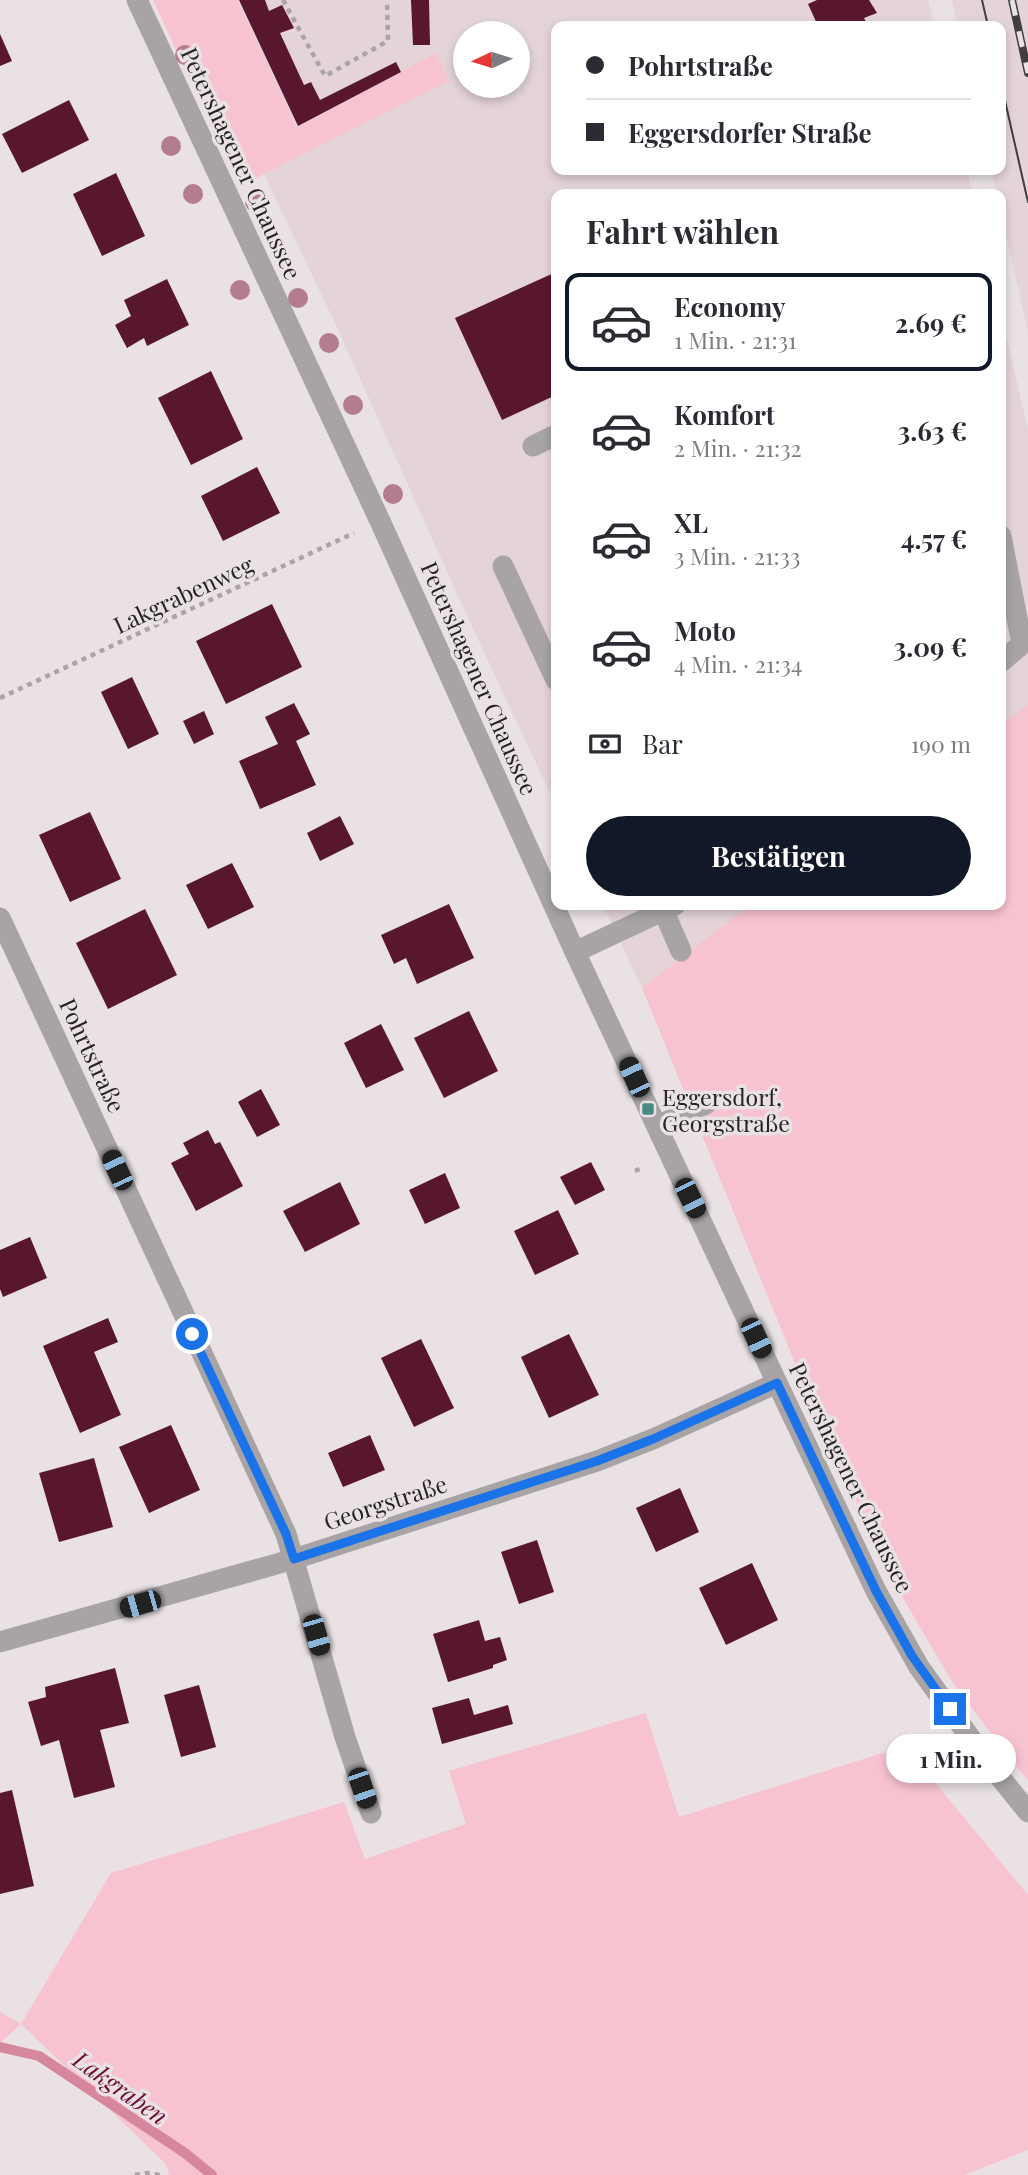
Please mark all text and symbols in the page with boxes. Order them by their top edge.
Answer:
north arrow [453,21,530,98]
map controls [453,21,530,98]
street label: Petershagener Chaussee [175,42,309,284]
text: Pohrtstraße [628,48,773,83]
text: Eggersdorfer Straße [628,115,872,150]
text: Fahrt wählen [586,209,779,252]
text: Economy [674,289,785,324]
icon: car [590,291,653,354]
text: 2.69 € [895,305,967,340]
text: 1 Min. · 21:31 [674,324,797,355]
text: Komfort [674,397,775,432]
icon: car [590,399,653,462]
text: 3.63 € [898,413,967,448]
text: 2 Min. · 21:32 [674,432,802,463]
text: XL [674,505,708,540]
icon: car [590,507,653,570]
text: 4.57 € [901,521,967,556]
text: 3 Min. · 21:33 [674,540,800,571]
street label: Lakgrabenweg [108,548,258,640]
street label: Petershagener Chaussee [414,556,546,800]
text: Moto [674,613,736,648]
icon: car [590,615,653,678]
text: 3.09 € [893,629,967,664]
text: 4 Min. · 21:34 [674,648,802,679]
icon: cash [586,725,624,763]
text: Bar [642,726,683,761]
text: 190 m [911,728,971,759]
button: Bestätigen [586,816,971,896]
street label: Pohrtstraße [53,993,133,1117]
car [616,1054,653,1100]
place label: Eggersdorf, Georgstraße [662,1081,790,1138]
marker: Eggersdorf, Georgstraße [640,1101,656,1117]
car [99,1147,136,1193]
car [672,1175,709,1221]
car [738,1315,775,1361]
route start [176,1318,208,1350]
street label: Petershagener Chaussee [783,1357,921,1597]
street label: Georgstraße [319,1468,451,1536]
car [117,1588,164,1620]
car [301,1612,332,1658]
route end [934,1693,966,1725]
callout: 1 Min. [885,1734,1015,1782]
text: 1 Min. [919,1743,983,1774]
car [346,1765,379,1811]
water label: Lakgraben [67,2042,175,2131]

